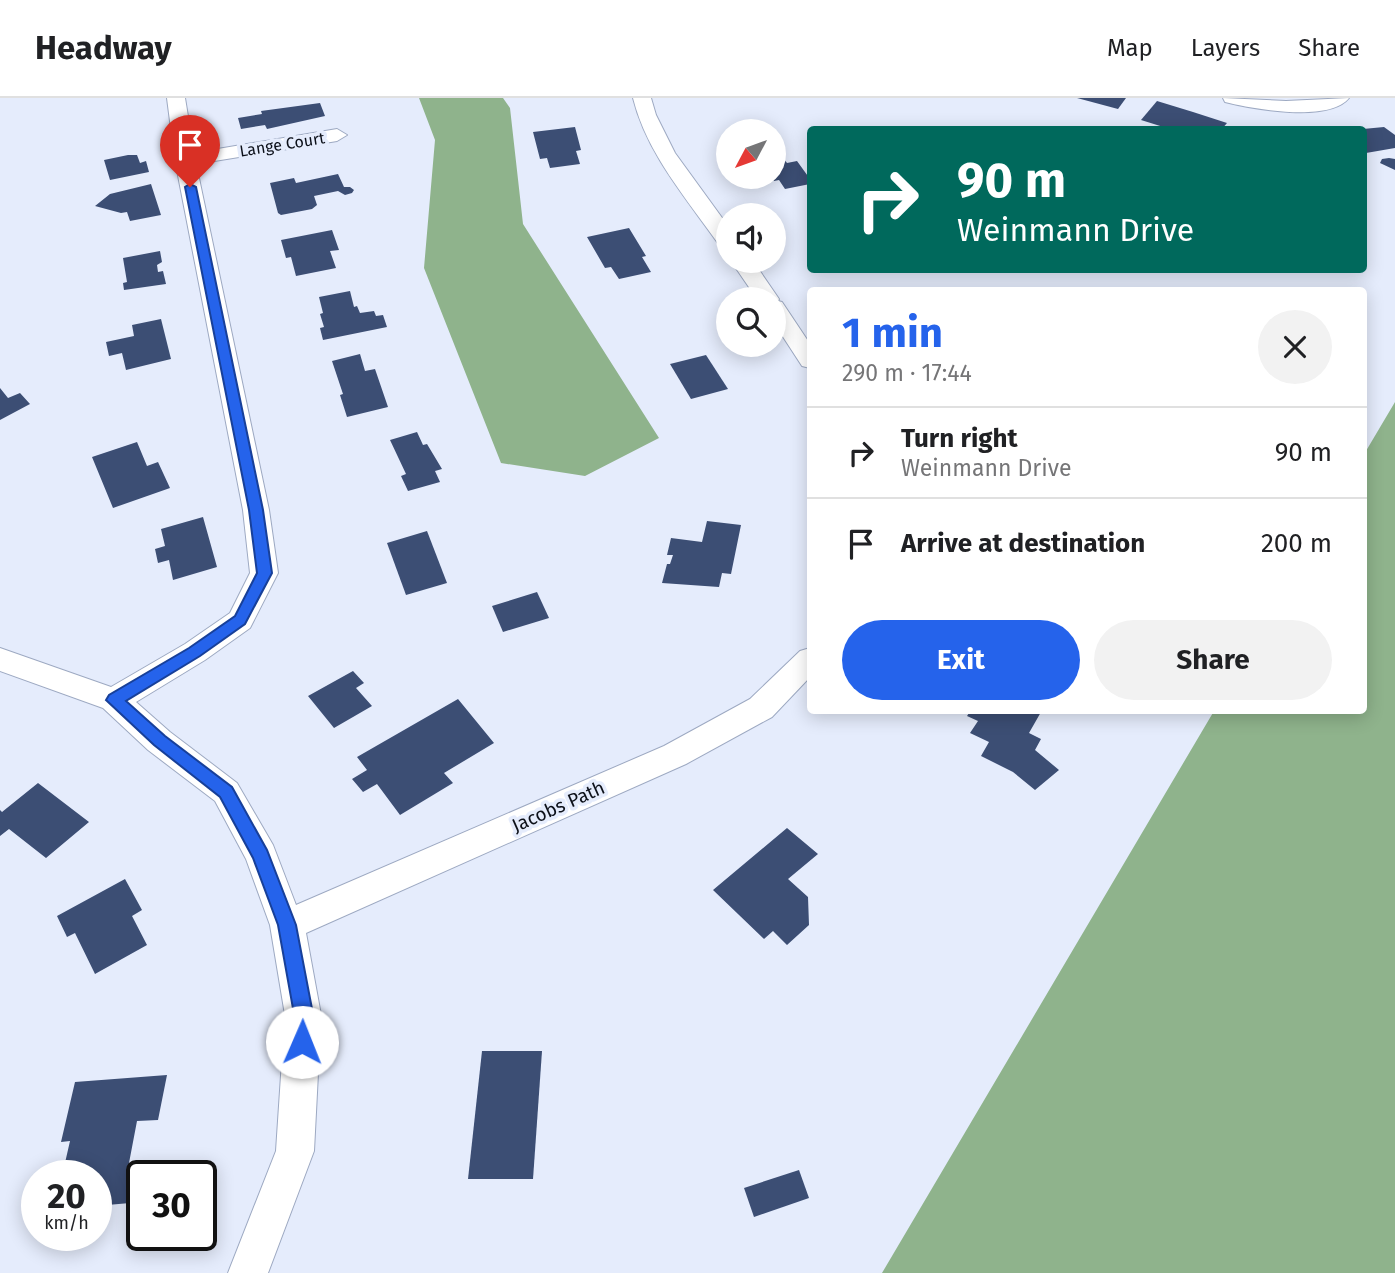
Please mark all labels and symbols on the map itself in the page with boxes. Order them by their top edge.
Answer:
pin [160,115,220,187]
north arrow [716,119,786,189]
street label: Lange Court [238,128,326,161]
street label: Jacobs Path [508,776,608,837]
position arrow [265,1005,339,1079]
speed limit sign: 30 [126,1160,217,1251]

